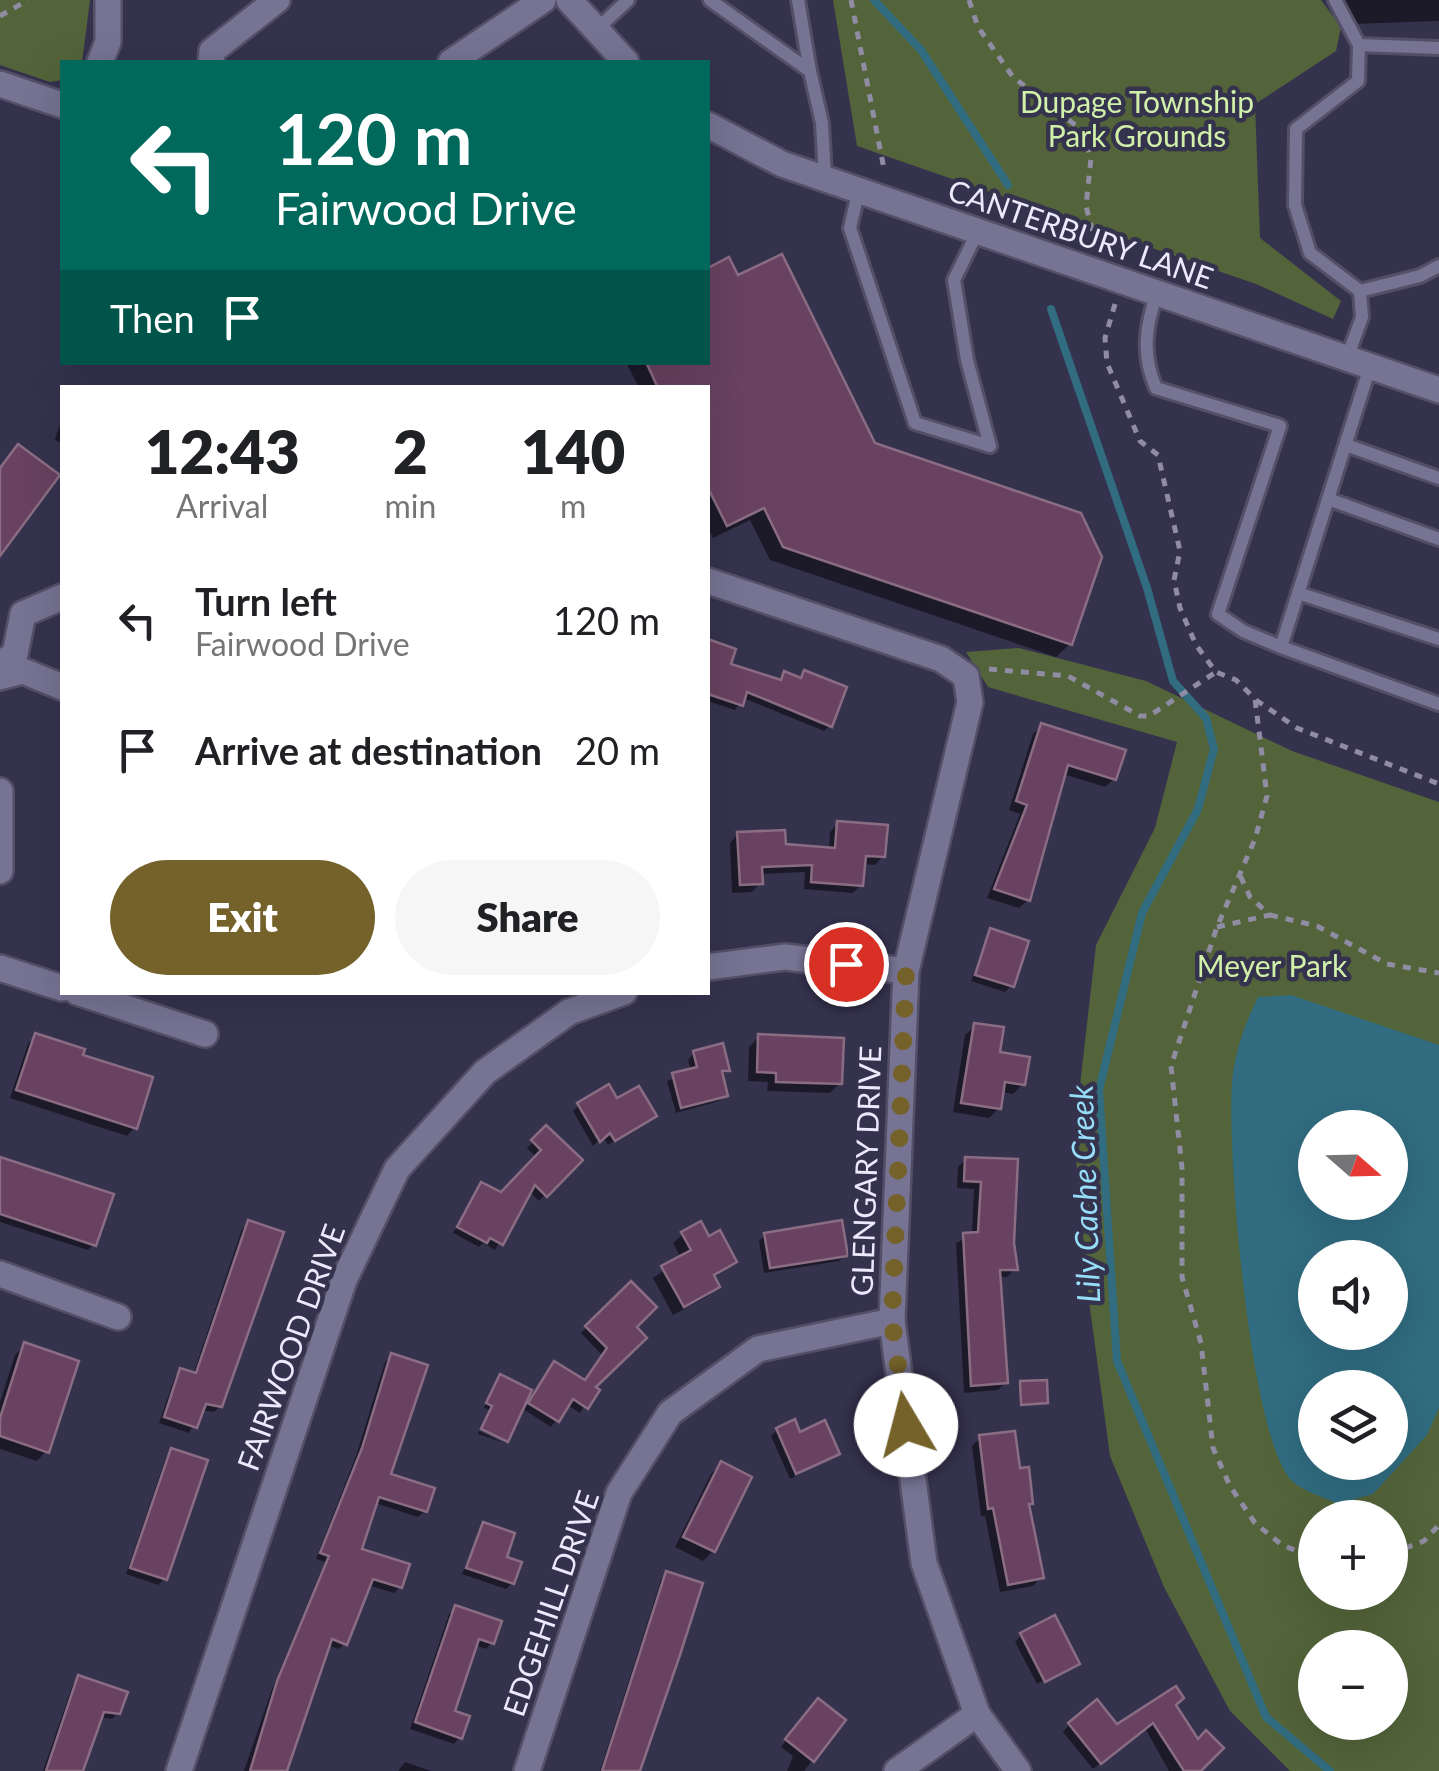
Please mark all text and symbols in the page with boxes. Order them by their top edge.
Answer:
park label: Dupage Township Park Grounds [1020,83,1254,153]
text: 120 m [275,96,472,180]
icon: left [110,100,240,230]
street label: CANTERBURY LANE [944,171,1218,295]
text: Fairwood Drive [275,181,577,235]
icon: arrive [215,290,270,345]
text: Then [110,295,195,341]
text: 12:43 [145,415,300,487]
text: 2 [393,415,428,487]
text: 140 [521,415,625,487]
text: Arrival [176,486,268,525]
text: min [384,486,436,525]
text: m [560,486,586,525]
text: Turn left [195,578,337,624]
icon: left [110,593,165,648]
text: 120 m [553,597,660,643]
text: Fairwood Drive [195,624,410,663]
icon: arrive [110,723,165,778]
text: Arrive at destination [195,727,542,773]
text: 20 m [575,727,660,773]
button: Exit [110,860,375,975]
button: Share [395,860,660,975]
pin [804,922,889,1007]
icon: arrive [819,937,874,992]
park label: Meyer Park [1197,947,1348,983]
street label: GLENGARY DRIVE [843,1045,887,1297]
water label: Lily Cache Creek [1061,1084,1107,1304]
north arrow [1298,1110,1408,1220]
map controls [1298,1110,1408,1740]
street label: FAIRWOOD DRIVE [229,1219,351,1475]
button: sound [1298,1240,1408,1350]
button: layers [1298,1370,1408,1480]
position arrow [854,1373,958,1477]
street label: EDGEHILL DRIVE [495,1486,605,1720]
button: + [1298,1500,1408,1610]
button: − [1298,1630,1408,1740]

